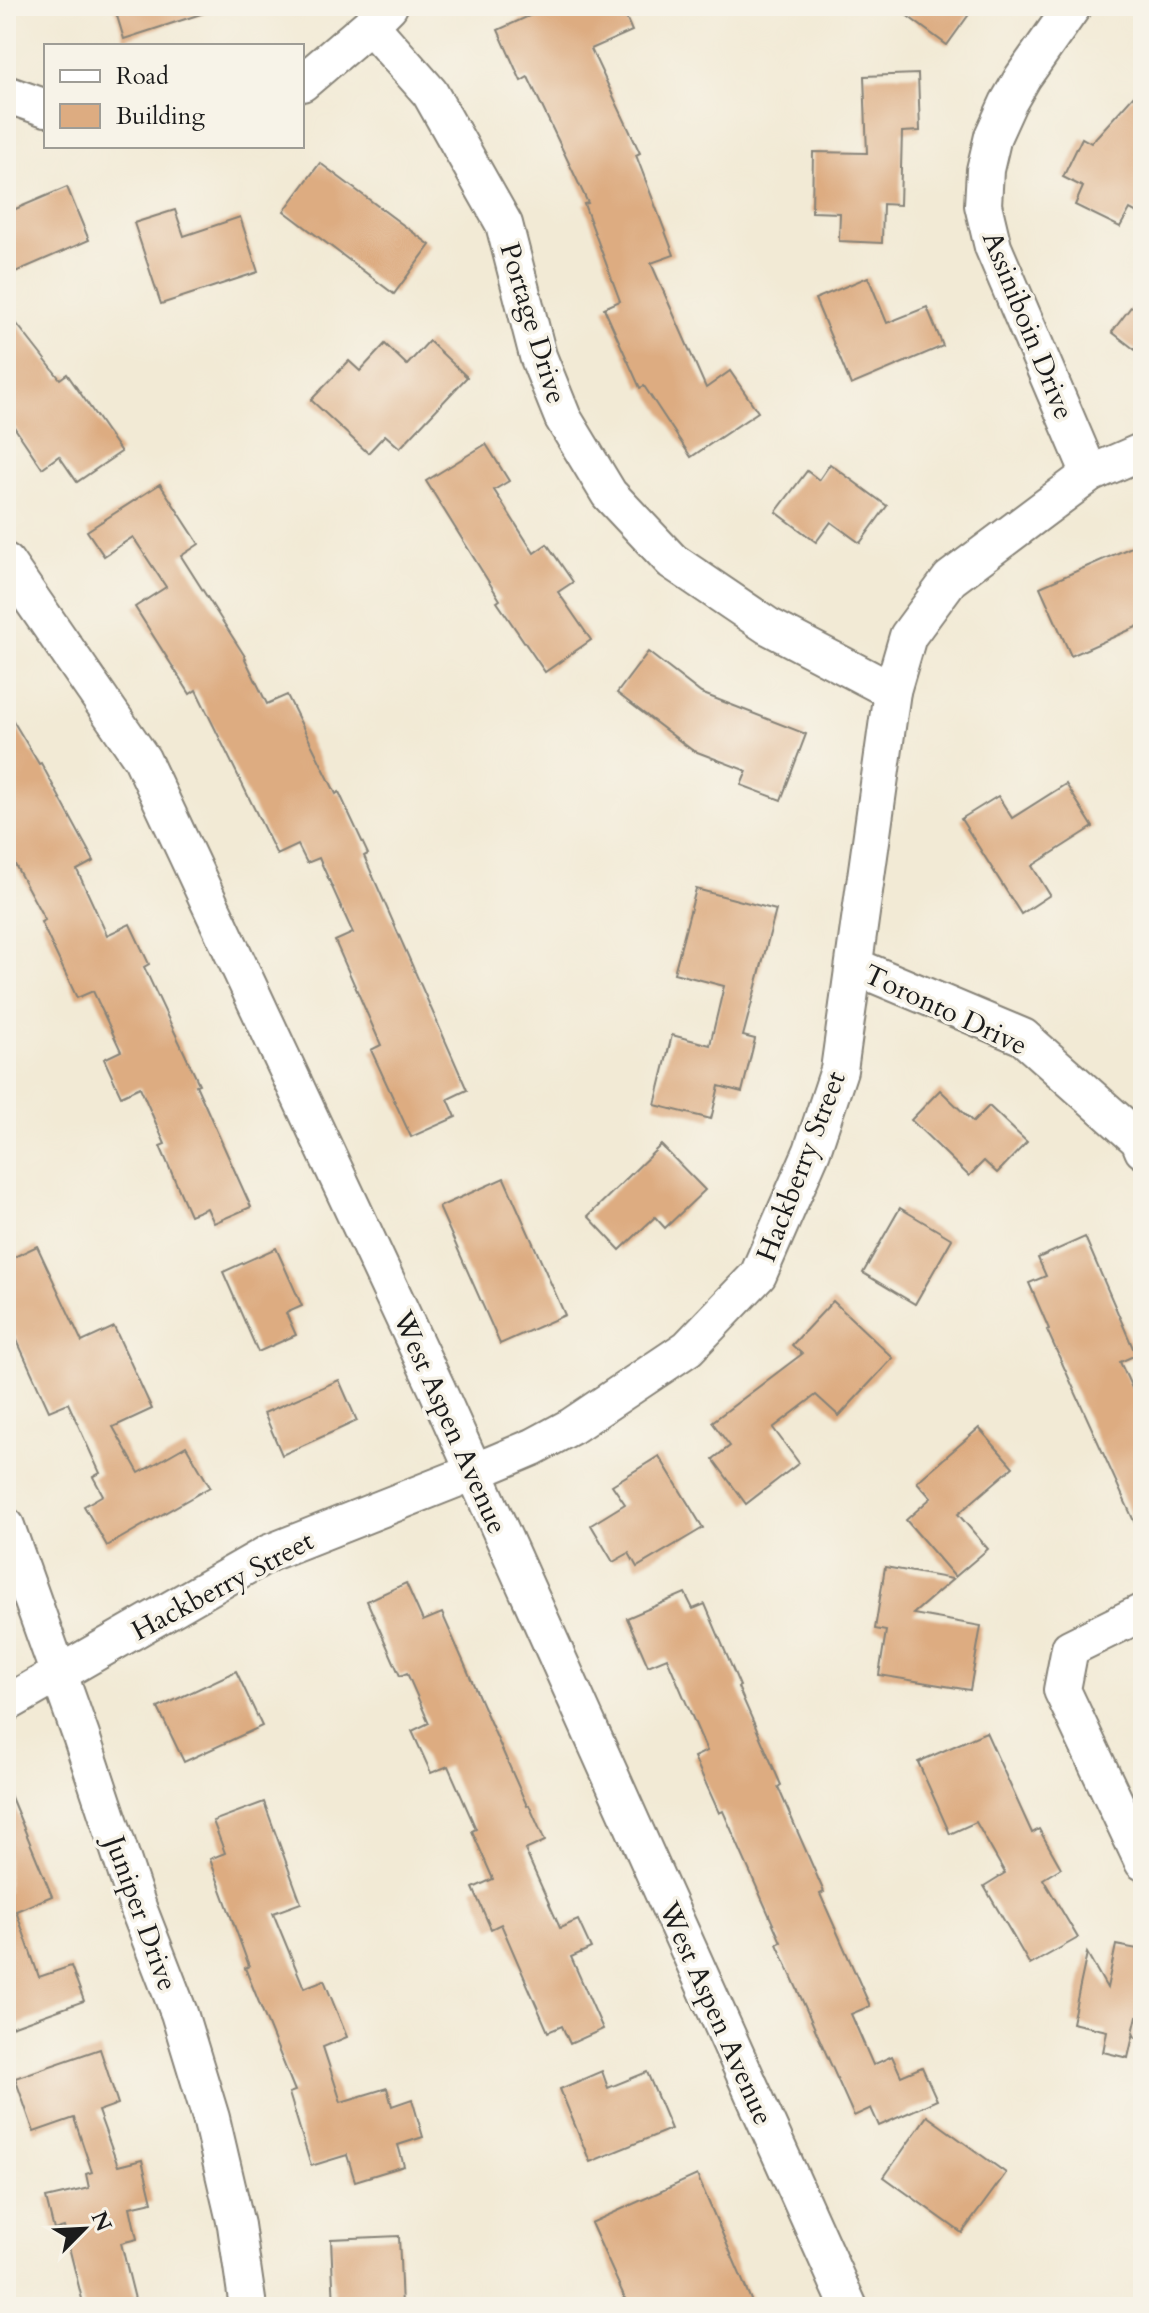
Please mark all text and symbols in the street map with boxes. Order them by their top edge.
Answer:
legend [44,44,304,148]
text: Road [116,60,169,93]
text: Building [116,100,206,133]
street label: Assiniboin Drive [973,226,1083,425]
street label: Portage Drive [491,238,576,408]
street label: Toronto Drive [858,955,1033,1064]
street label: Hackberry Street [747,1066,855,1267]
street label: West Aspen Avenue [383,1304,516,1540]
street label: Hackberry Street [125,1522,320,1650]
street label: Juniper Drive [94,1827,187,1996]
street label: West Aspen Avenue [649,1895,782,2131]
north arrow [44,2189,124,2269]
text: N [84,2206,119,2236]

